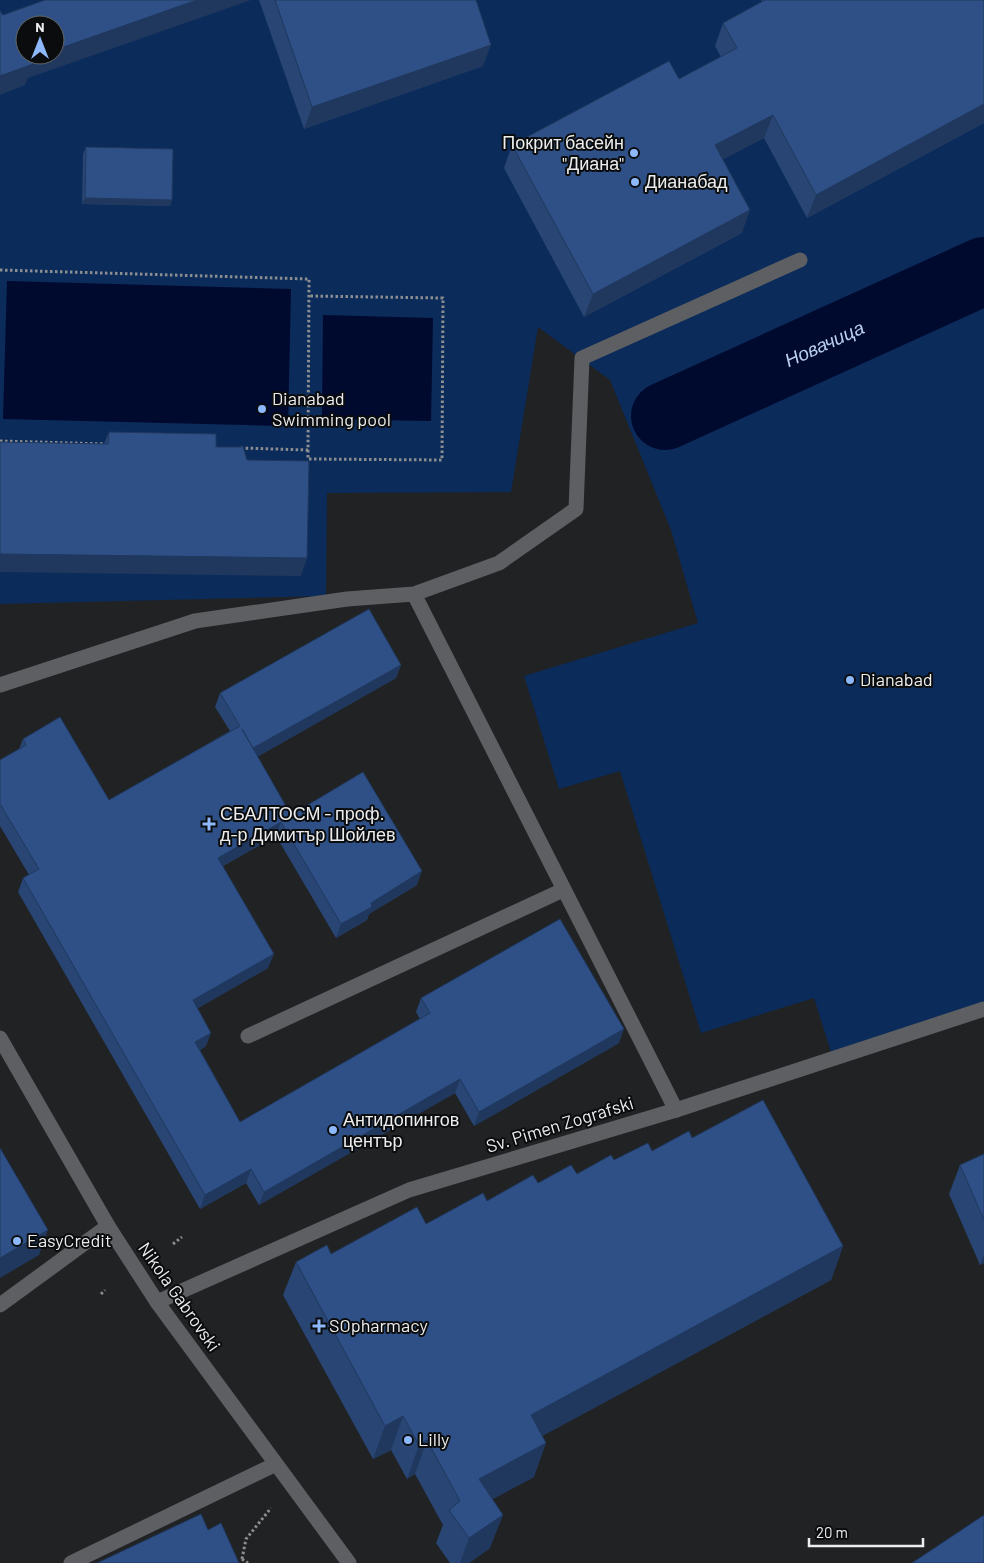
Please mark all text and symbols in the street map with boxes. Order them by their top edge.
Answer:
north arrow [15,15,65,65]
text: N [35,18,45,35]
place label: Покрит басейн "Диана" [502,131,624,174]
marker: Покрит басейн "Диана" [628,147,640,159]
place label: Дианабад [645,170,728,192]
marker: Дианабад [629,176,641,188]
water label: Новачица [781,315,868,371]
place label: Dianabad Swimming pool [272,387,391,430]
marker: Dianabad Swimming pool [256,403,268,415]
place label: Dianabad [860,668,933,690]
marker: Dianabad [844,674,856,686]
place label: СБАЛТОСМ - проф. д-р Димитър Шойлев [220,802,396,845]
marker: СБАЛТОСМ - проф. д-р Димитър Шойлев [202,817,216,831]
street label: Sv. Pimen Zografski [483,1091,636,1157]
place label: Антидопингов център [343,1108,459,1151]
marker: Антидопингов център [327,1124,339,1136]
place label: EasyCredit [27,1229,111,1251]
marker: EasyCredit [11,1235,23,1247]
street label: Nikola Gabrovski [134,1238,226,1355]
place label: SOpharmacy [329,1314,428,1336]
marker: SOpharmacy [313,1320,325,1332]
place label: Lilly [418,1428,449,1450]
marker: Lilly [402,1434,414,1446]
scale bar [809,1516,923,1548]
text: 20 m [816,1523,848,1541]

